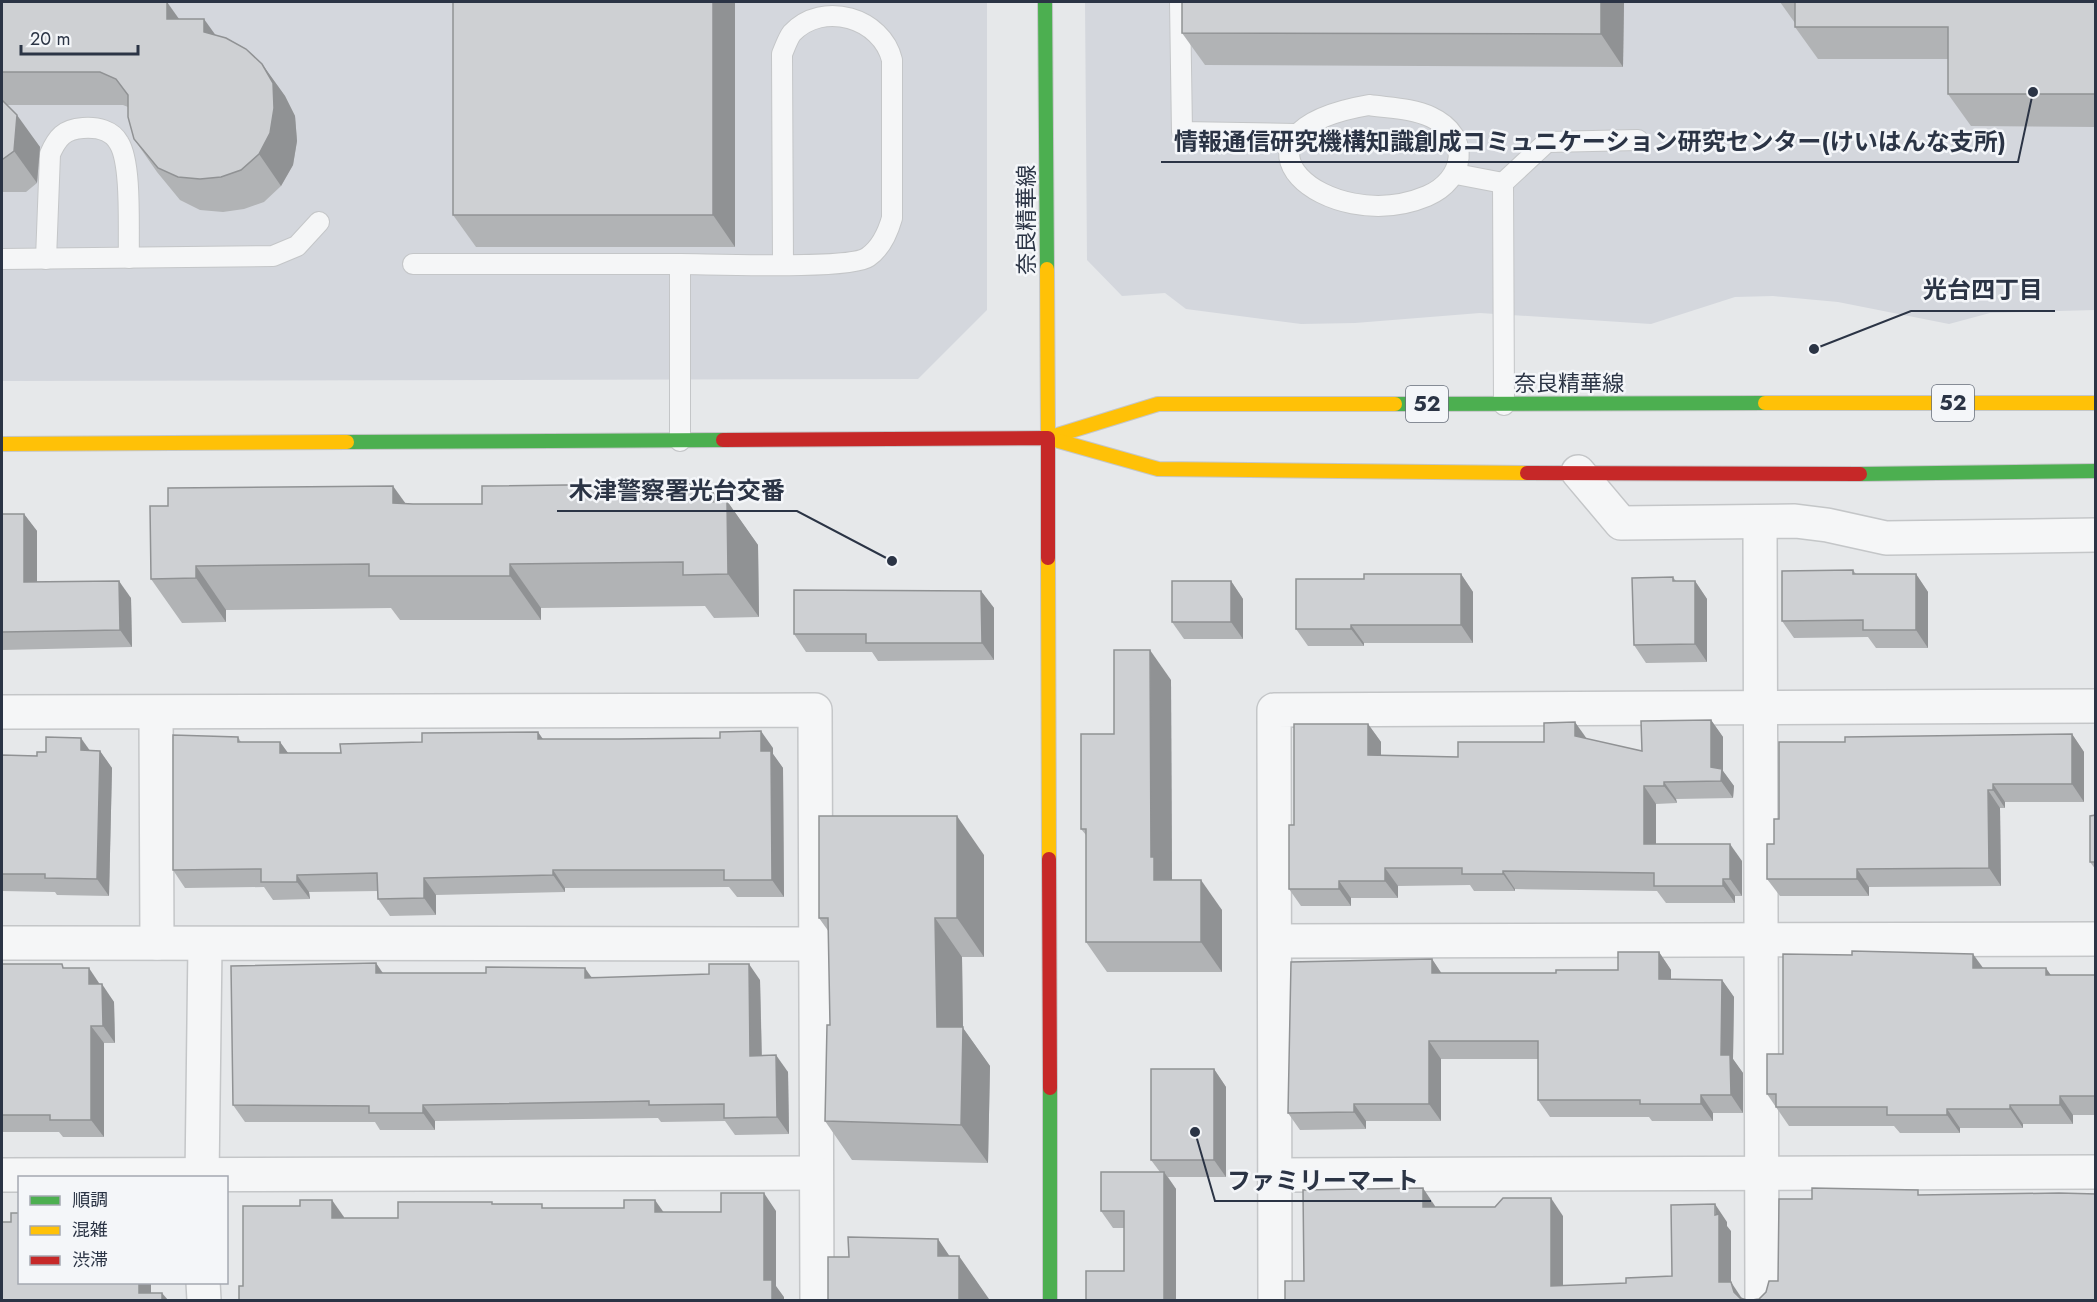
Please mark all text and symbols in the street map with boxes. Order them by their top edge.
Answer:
scale bar [21,18,138,56]
text: 20 m [30,26,70,52]
callout: 情報通信研究機構知識創成コミュニケーション研究センター(けいはんな支所) [1161,120,2018,162]
text: 情報通信研究機構知識創成コミュニケーション研究センター(けいはんな支所) [1174,124,2006,159]
street label: 奈良精華線 [1010,165,1042,275]
callout: 光台四丁目 [1911,269,2055,311]
text: 光台四丁目 [1923,272,2043,307]
street label: 奈良精華線 [1514,367,1624,399]
road number: 52 [1932,385,1974,421]
road number: 52 [1406,386,1448,422]
callout: 木津警察署光台交番 [557,469,797,511]
text: 木津警察署光台交番 [569,473,785,508]
callout: ファミリーマート [1215,1159,1431,1201]
text: ファミリーマート [1227,1163,1419,1198]
legend [18,1176,228,1284]
text: 順調 [72,1187,108,1213]
text: 混雑 [72,1217,108,1243]
text: 渋滞 [72,1247,108,1273]

